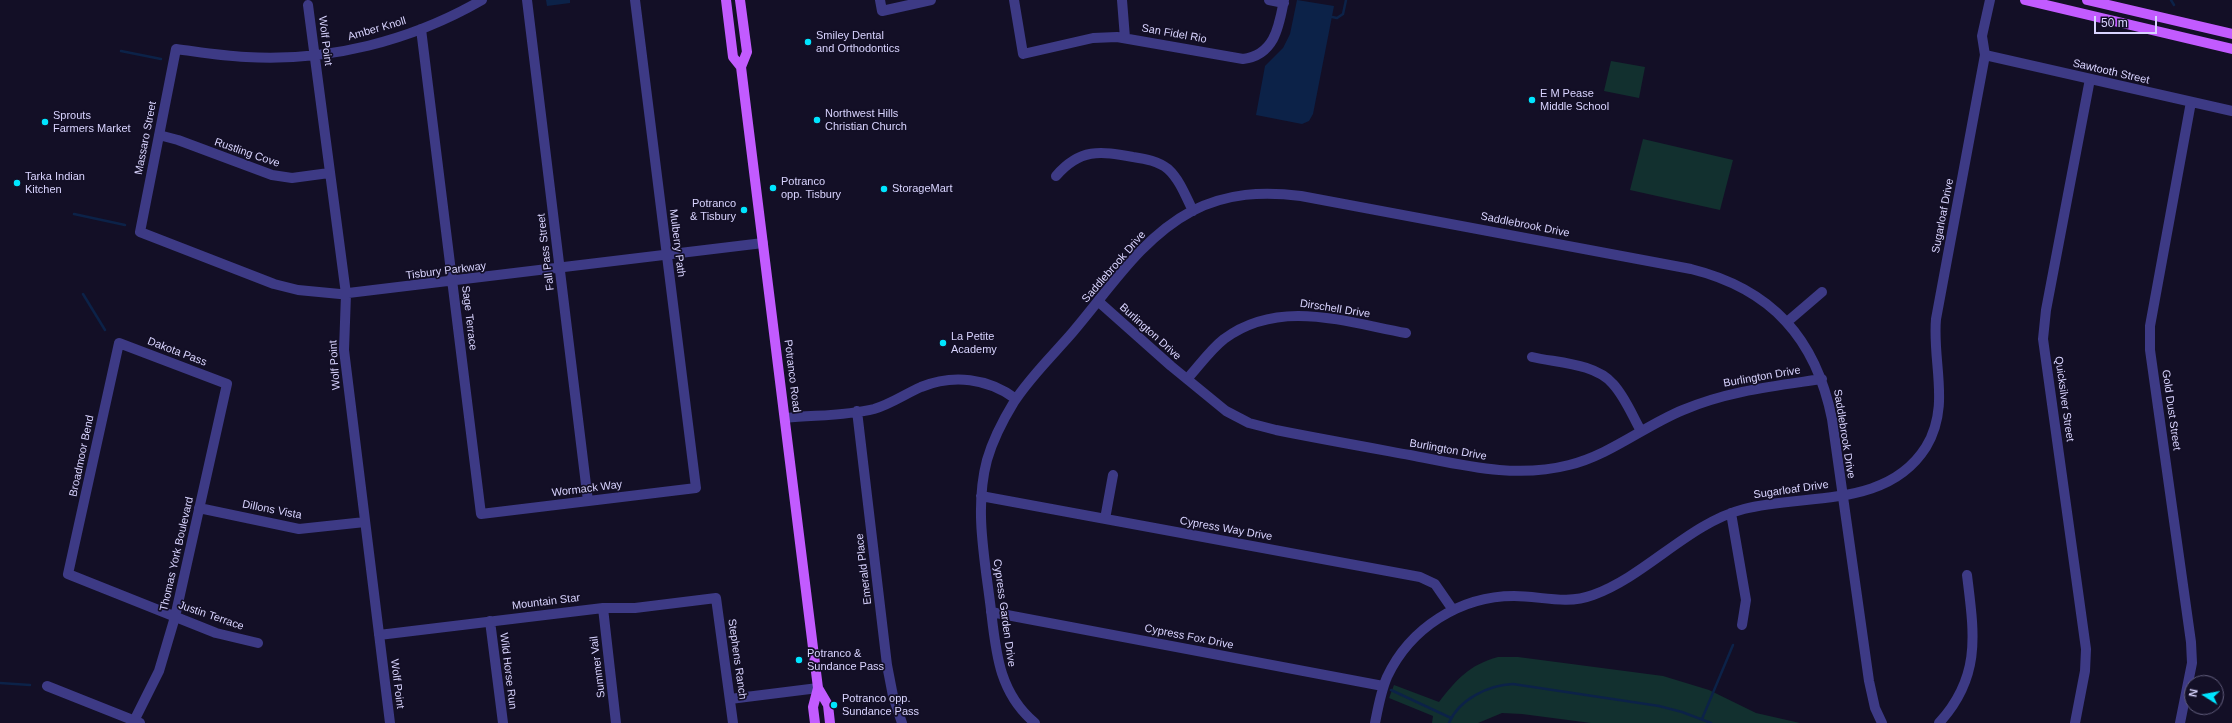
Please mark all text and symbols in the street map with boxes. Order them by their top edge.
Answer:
scale bar [2096,8,2159,34]
street label: Amber Knoll [346,14,408,44]
street label: Wolf Point [315,15,335,67]
text: 50 m [2101,16,2128,30]
street label: San Fidel Rio [1140,22,1208,46]
place label: Smiley Dental and Orthodontics [816,29,900,55]
marker: Smiley Dental and Orthodontics [803,37,813,47]
street label: Sawtooth Street [2071,57,2151,87]
place label: E M Pease Middle School [1540,87,1609,113]
marker: E M Pease Middle School [1527,95,1537,105]
street label: Massaro Street [132,100,160,176]
place label: Northwest Hills Christian Church [825,107,907,133]
place label: Sprouts Farmers Market [53,109,131,135]
marker: Northwest Hills Christian Church [812,115,822,125]
marker: Sprouts Farmers Market [40,117,50,127]
street label: Rustling Cove [212,136,282,170]
place label: Tarka Indian Kitchen [25,170,85,196]
place label: Potranco opp. Tisbury [781,175,841,201]
marker: Tarka Indian Kitchen [12,178,22,188]
street label: Sugarloaf Drive [1929,178,1957,254]
place label: StorageMart [892,182,953,196]
marker: Potranco opp. Tisbury [768,183,778,193]
marker: StorageMart [879,184,889,194]
place label: Potranco & Tisbury [690,197,736,223]
marker: Potranco & Tisbury [739,205,749,215]
street label: Mulberry Path [666,208,688,278]
street label: Saddlebrook Drive [1479,210,1571,240]
street label: Fall Pass Street [535,213,557,291]
street label: Saddlebrook Drive [1079,229,1149,305]
street label: Tisbury Parkway [405,260,487,282]
street label: Sage Terrace [458,285,480,351]
street label: Dirschell Drive [1299,297,1371,321]
street label: Burlington Drive [1117,301,1183,363]
place label: La Petite Academy [951,330,997,356]
street label: Dakota Pass [146,335,208,369]
marker: La Petite Academy [938,338,948,348]
street label: Potranco Road [781,339,803,413]
street label: Wolf Point [327,340,343,390]
street label: Quicksilver Street [2051,355,2077,443]
street label: Burlington Drive [1722,364,1802,390]
street label: Gold Dust Street [2159,369,2183,451]
street label: Saddlebrook Drive [1830,388,1858,480]
street label: Broadmoor Bend [67,414,97,498]
street label: Burlington Drive [1408,437,1488,463]
street label: Wormack Way [551,478,623,500]
street label: Sugarloaf Drive [1753,478,1829,502]
street label: Thomas York Boulevard [157,496,197,612]
street label: Dillons Vista [241,498,303,522]
street label: Cypress Way Drive [1179,514,1273,544]
street label: Emerald Place [853,533,875,605]
street label: Cypress Garden Drive [990,558,1018,668]
street label: Mountain Star [511,591,581,613]
street label: Justin Terrace [176,599,246,633]
street label: Stephens Ranch [725,618,749,700]
street label: Cypress Fox Drive [1143,622,1235,652]
street label: Wild Horse Run [497,632,519,710]
street label: Summer Vail [588,635,608,699]
place label: Potranco & Sundance Pass [807,647,884,673]
marker: Potranco & Sundance Pass [794,655,804,665]
street label: Wolf Point [387,658,407,710]
north arrow [2184,675,2224,715]
text: N [2187,688,2200,698]
place label: Potranco opp. Sundance Pass [842,692,919,718]
marker: Potranco opp. Sundance Pass [829,700,839,710]

